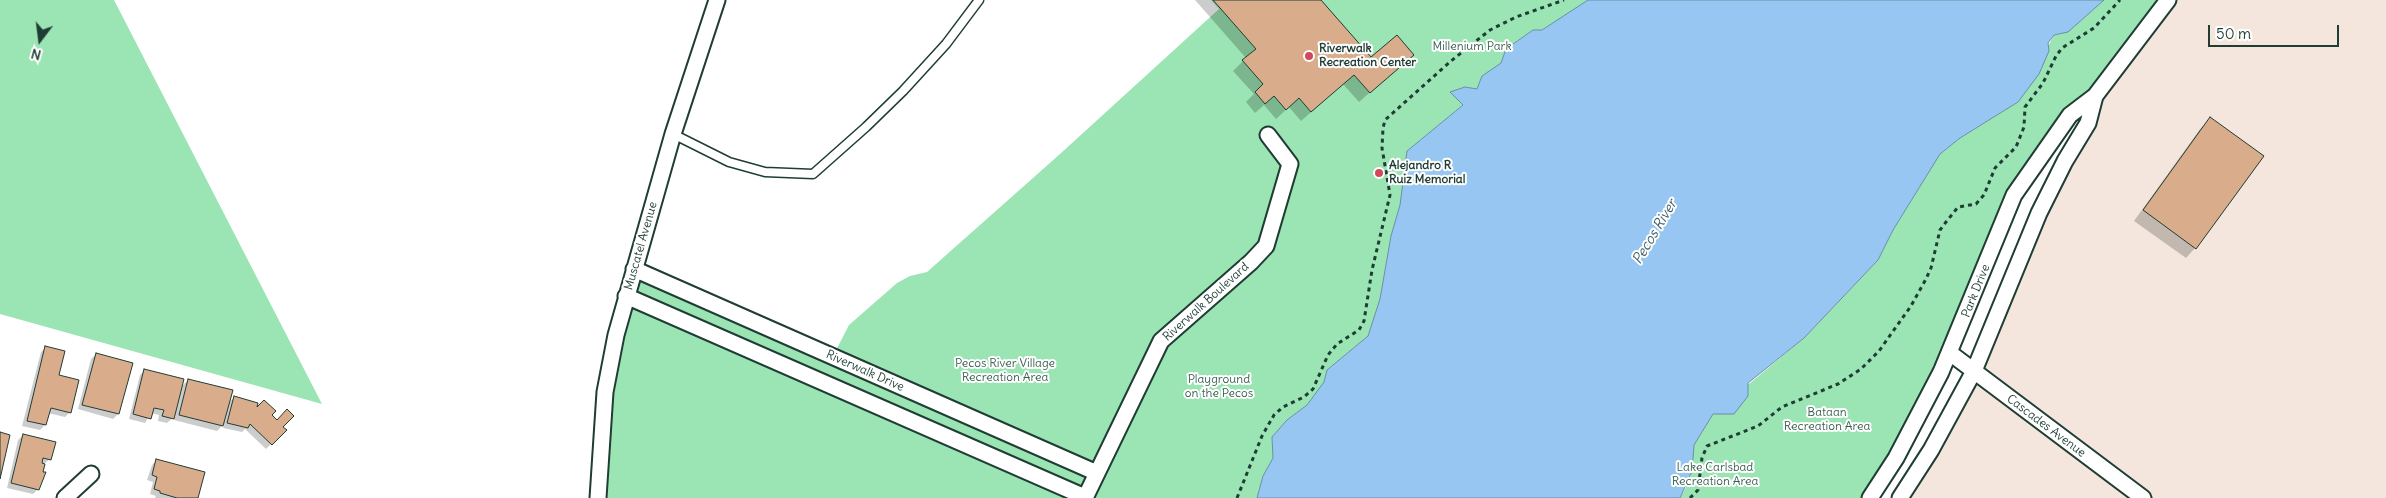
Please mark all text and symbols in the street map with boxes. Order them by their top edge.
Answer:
north arrow [15,15,65,65]
scale bar [2211,15,2342,47]
text: 50 m [2216,24,2251,43]
park label: Millenium Park [1432,40,1512,54]
place label: Riverwalk Recreation Center [1319,42,1416,70]
text: N [29,45,43,64]
marker: Riverwalk Recreation Center [1303,50,1315,62]
place label: Alejandro R Ruiz Memorial [1389,159,1465,187]
marker: Alejandro R Ruiz Memorial [1373,167,1385,179]
water label: Pecos River [1629,197,1681,267]
street label: Muscatel Avenue [622,200,660,292]
street label: Riverwalk Boulevard [1160,260,1252,344]
street label: Park Drive [1959,262,1993,320]
street label: Riverwalk Drive [824,347,906,395]
park label: Pecos River Village Recreation Area [955,357,1055,385]
park label: Playground on the Pecos [1185,373,1253,401]
street label: Cascades Avenue [2004,392,2088,460]
park label: Bataan Recreation Area [1784,406,1870,434]
park label: Lake Carlsbad Recreation Area [1672,461,1758,489]

